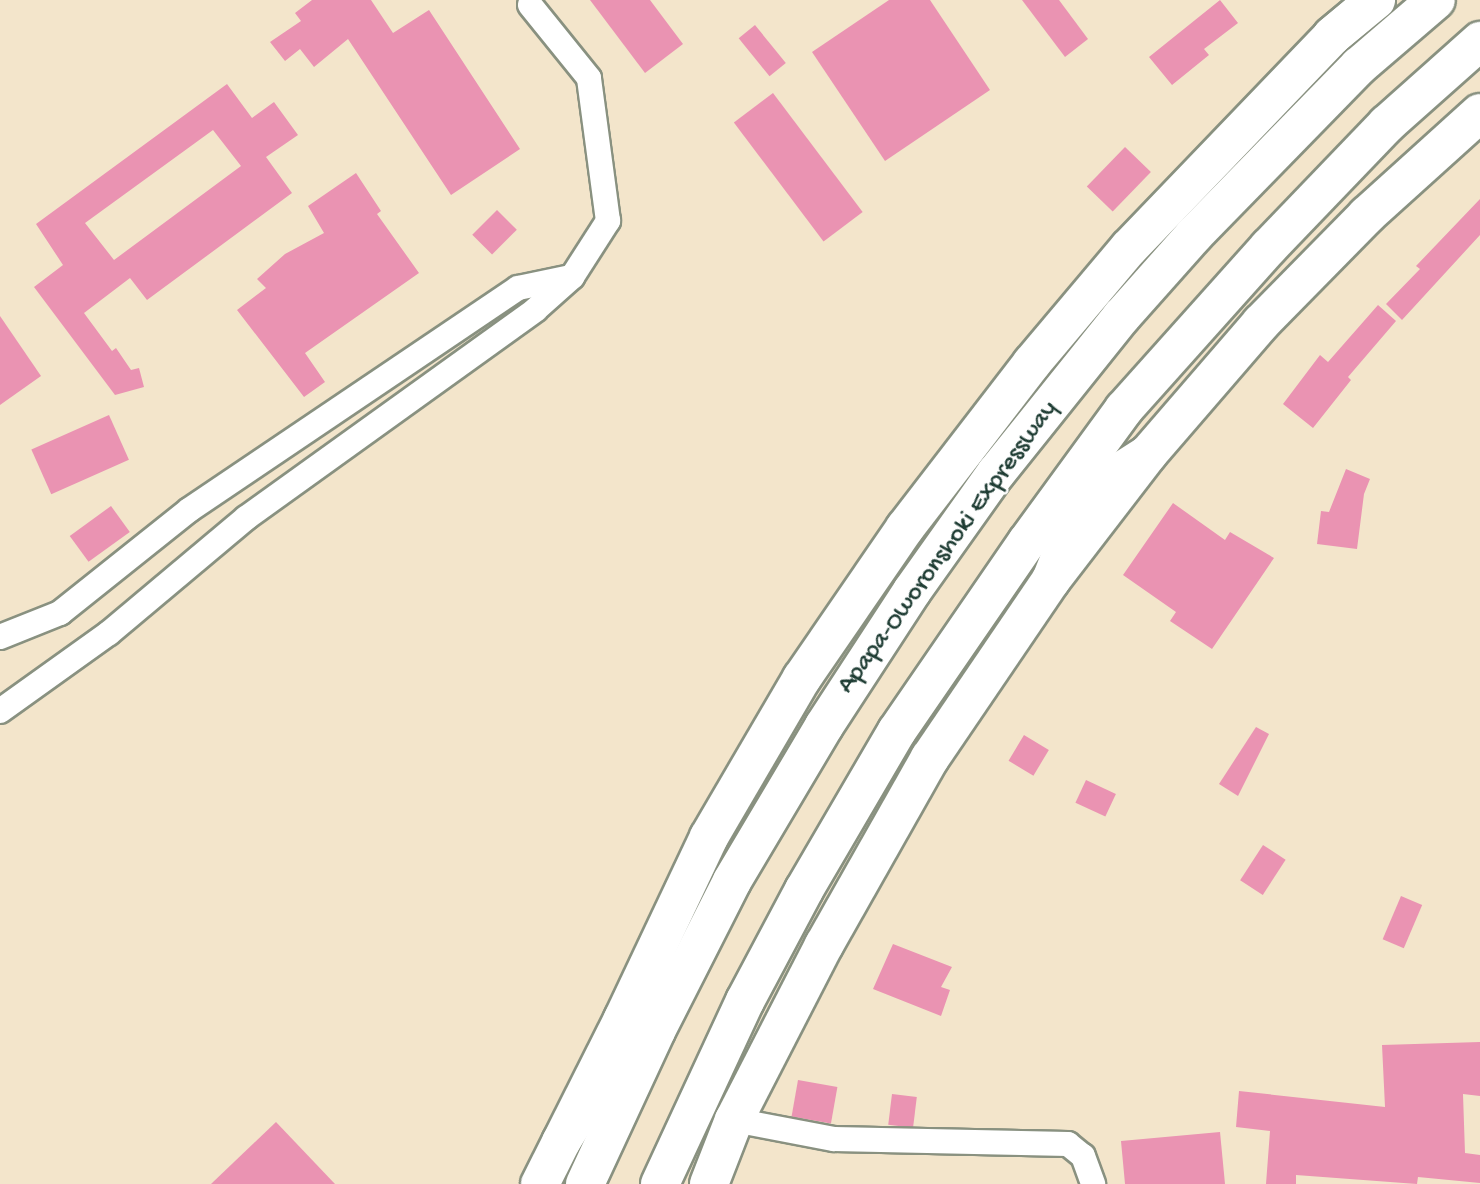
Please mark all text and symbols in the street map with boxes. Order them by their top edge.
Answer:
street label: Apapa-Oworonshoki Expressway [832,395,1066,701]

